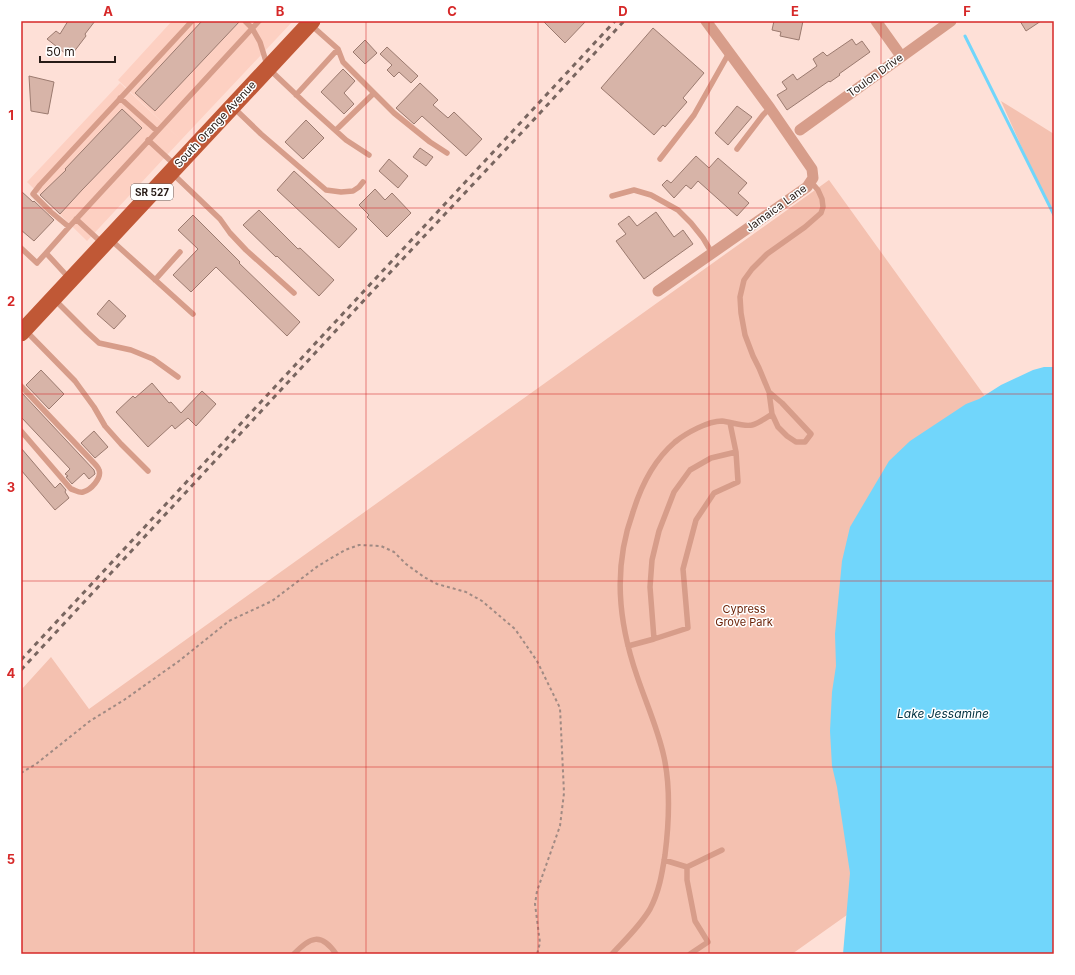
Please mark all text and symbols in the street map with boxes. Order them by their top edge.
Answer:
text: A [103,3,113,19]
text: B [276,3,285,19]
text: C [447,3,457,19]
text: D [618,3,628,19]
text: E [791,3,799,19]
text: F [963,3,971,19]
scale bar [40,38,115,64]
text: 50 m [46,44,75,59]
street label: Toulon Drive [844,50,906,100]
street label: South Orange Avenue [171,78,259,170]
text: 1 [8,107,14,123]
street label: Jamaica Lane [743,181,809,235]
road number: SR 527 [131,184,173,200]
text: 2 [7,293,15,309]
text: 3 [7,479,15,495]
park label: Cypress Grove Park [715,602,773,629]
text: 4 [7,665,16,681]
water label: Lake Jessamine [897,706,989,721]
text: 5 [7,851,15,867]

